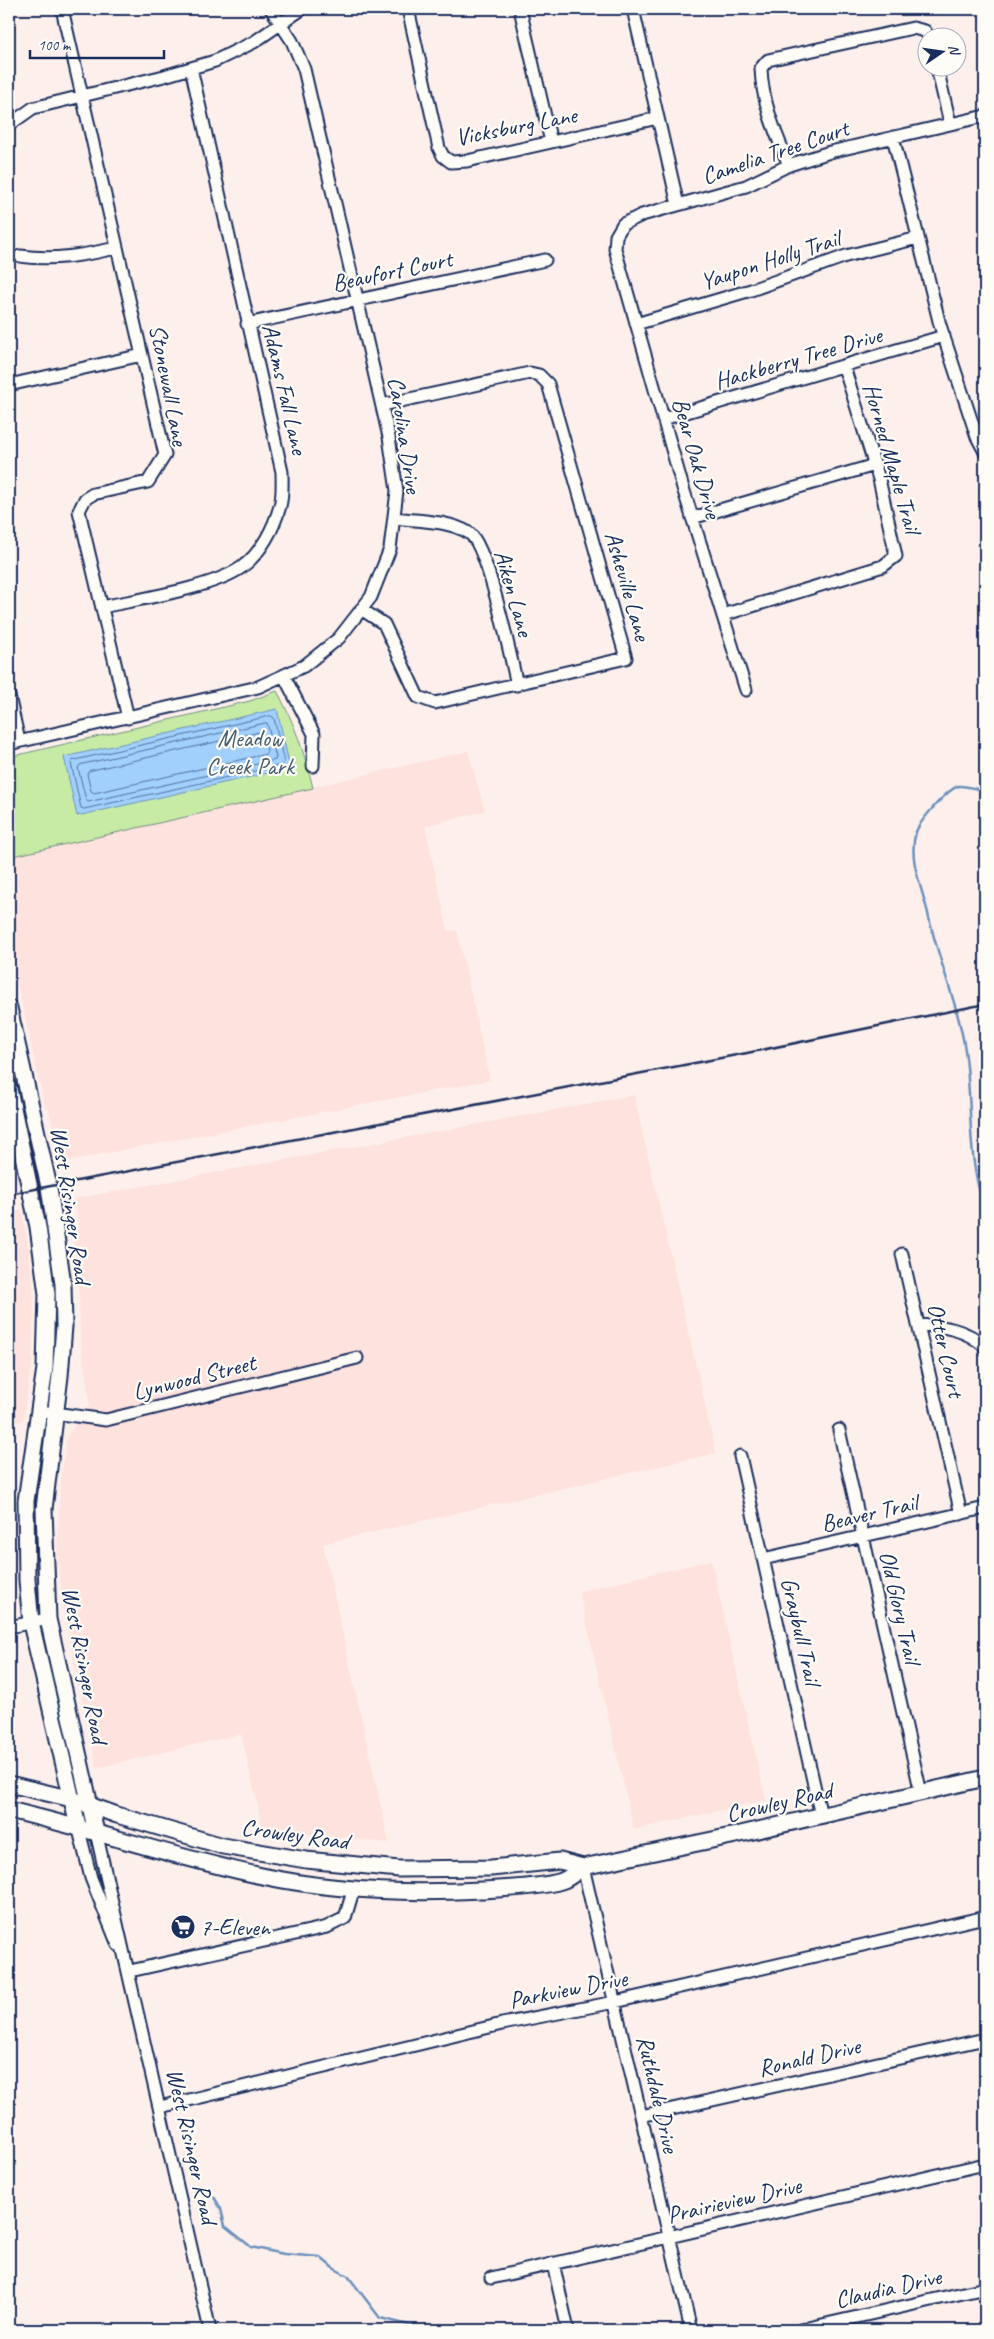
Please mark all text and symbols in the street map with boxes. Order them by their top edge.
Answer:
scale bar [30,28,164,60]
north arrow [916,28,966,78]
text: 100 m [38,36,72,55]
text: N [945,43,964,58]
street label: Vicksburg Lane [453,99,581,152]
street label: Camelia Tree Court [698,112,854,191]
street label: Yaupon Holly Trail [696,222,847,297]
street label: Beaufort Court [329,243,457,298]
street label: Hackberry Tree Drive [711,319,887,396]
street label: Adams Fall Lane [255,321,315,459]
street label: Stonewall Lane [143,322,196,450]
street label: Carolina Drive [381,375,429,498]
street label: Horned Maple Trail [856,380,929,540]
street label: Bear Oak Drive [666,394,729,524]
street label: Asheville Lane [598,528,658,646]
street label: Aiken Lane [487,546,541,642]
park label: Meadow Creek Park [206,723,296,781]
street label: West Risinger Road [44,1124,99,1289]
street label: Otter Court [921,1300,972,1402]
street label: Lynwood Street [130,1347,260,1407]
street label: Beaver Trail [818,1487,924,1539]
street label: Old Glory Trail [872,1548,928,1670]
street label: Graybull Trail [774,1575,829,1691]
street label: West Risinger Road [55,1584,116,1749]
street label: Crowley Road [723,1774,838,1829]
street label: Crowley Road [240,1812,354,1857]
place label: 7-Eleven [200,1912,271,1942]
supermarket icon: 7-Eleven [170,1914,196,1940]
street label: Parkview Drive [507,1962,632,2015]
street label: Ronald Drive [755,2030,865,2083]
street label: Ruthdale Drive [630,2032,687,2158]
street label: West Risinger Road [160,2065,225,2230]
street label: Prairieview Drive [664,2170,806,2230]
street label: Claudia Drive [832,2261,946,2315]

